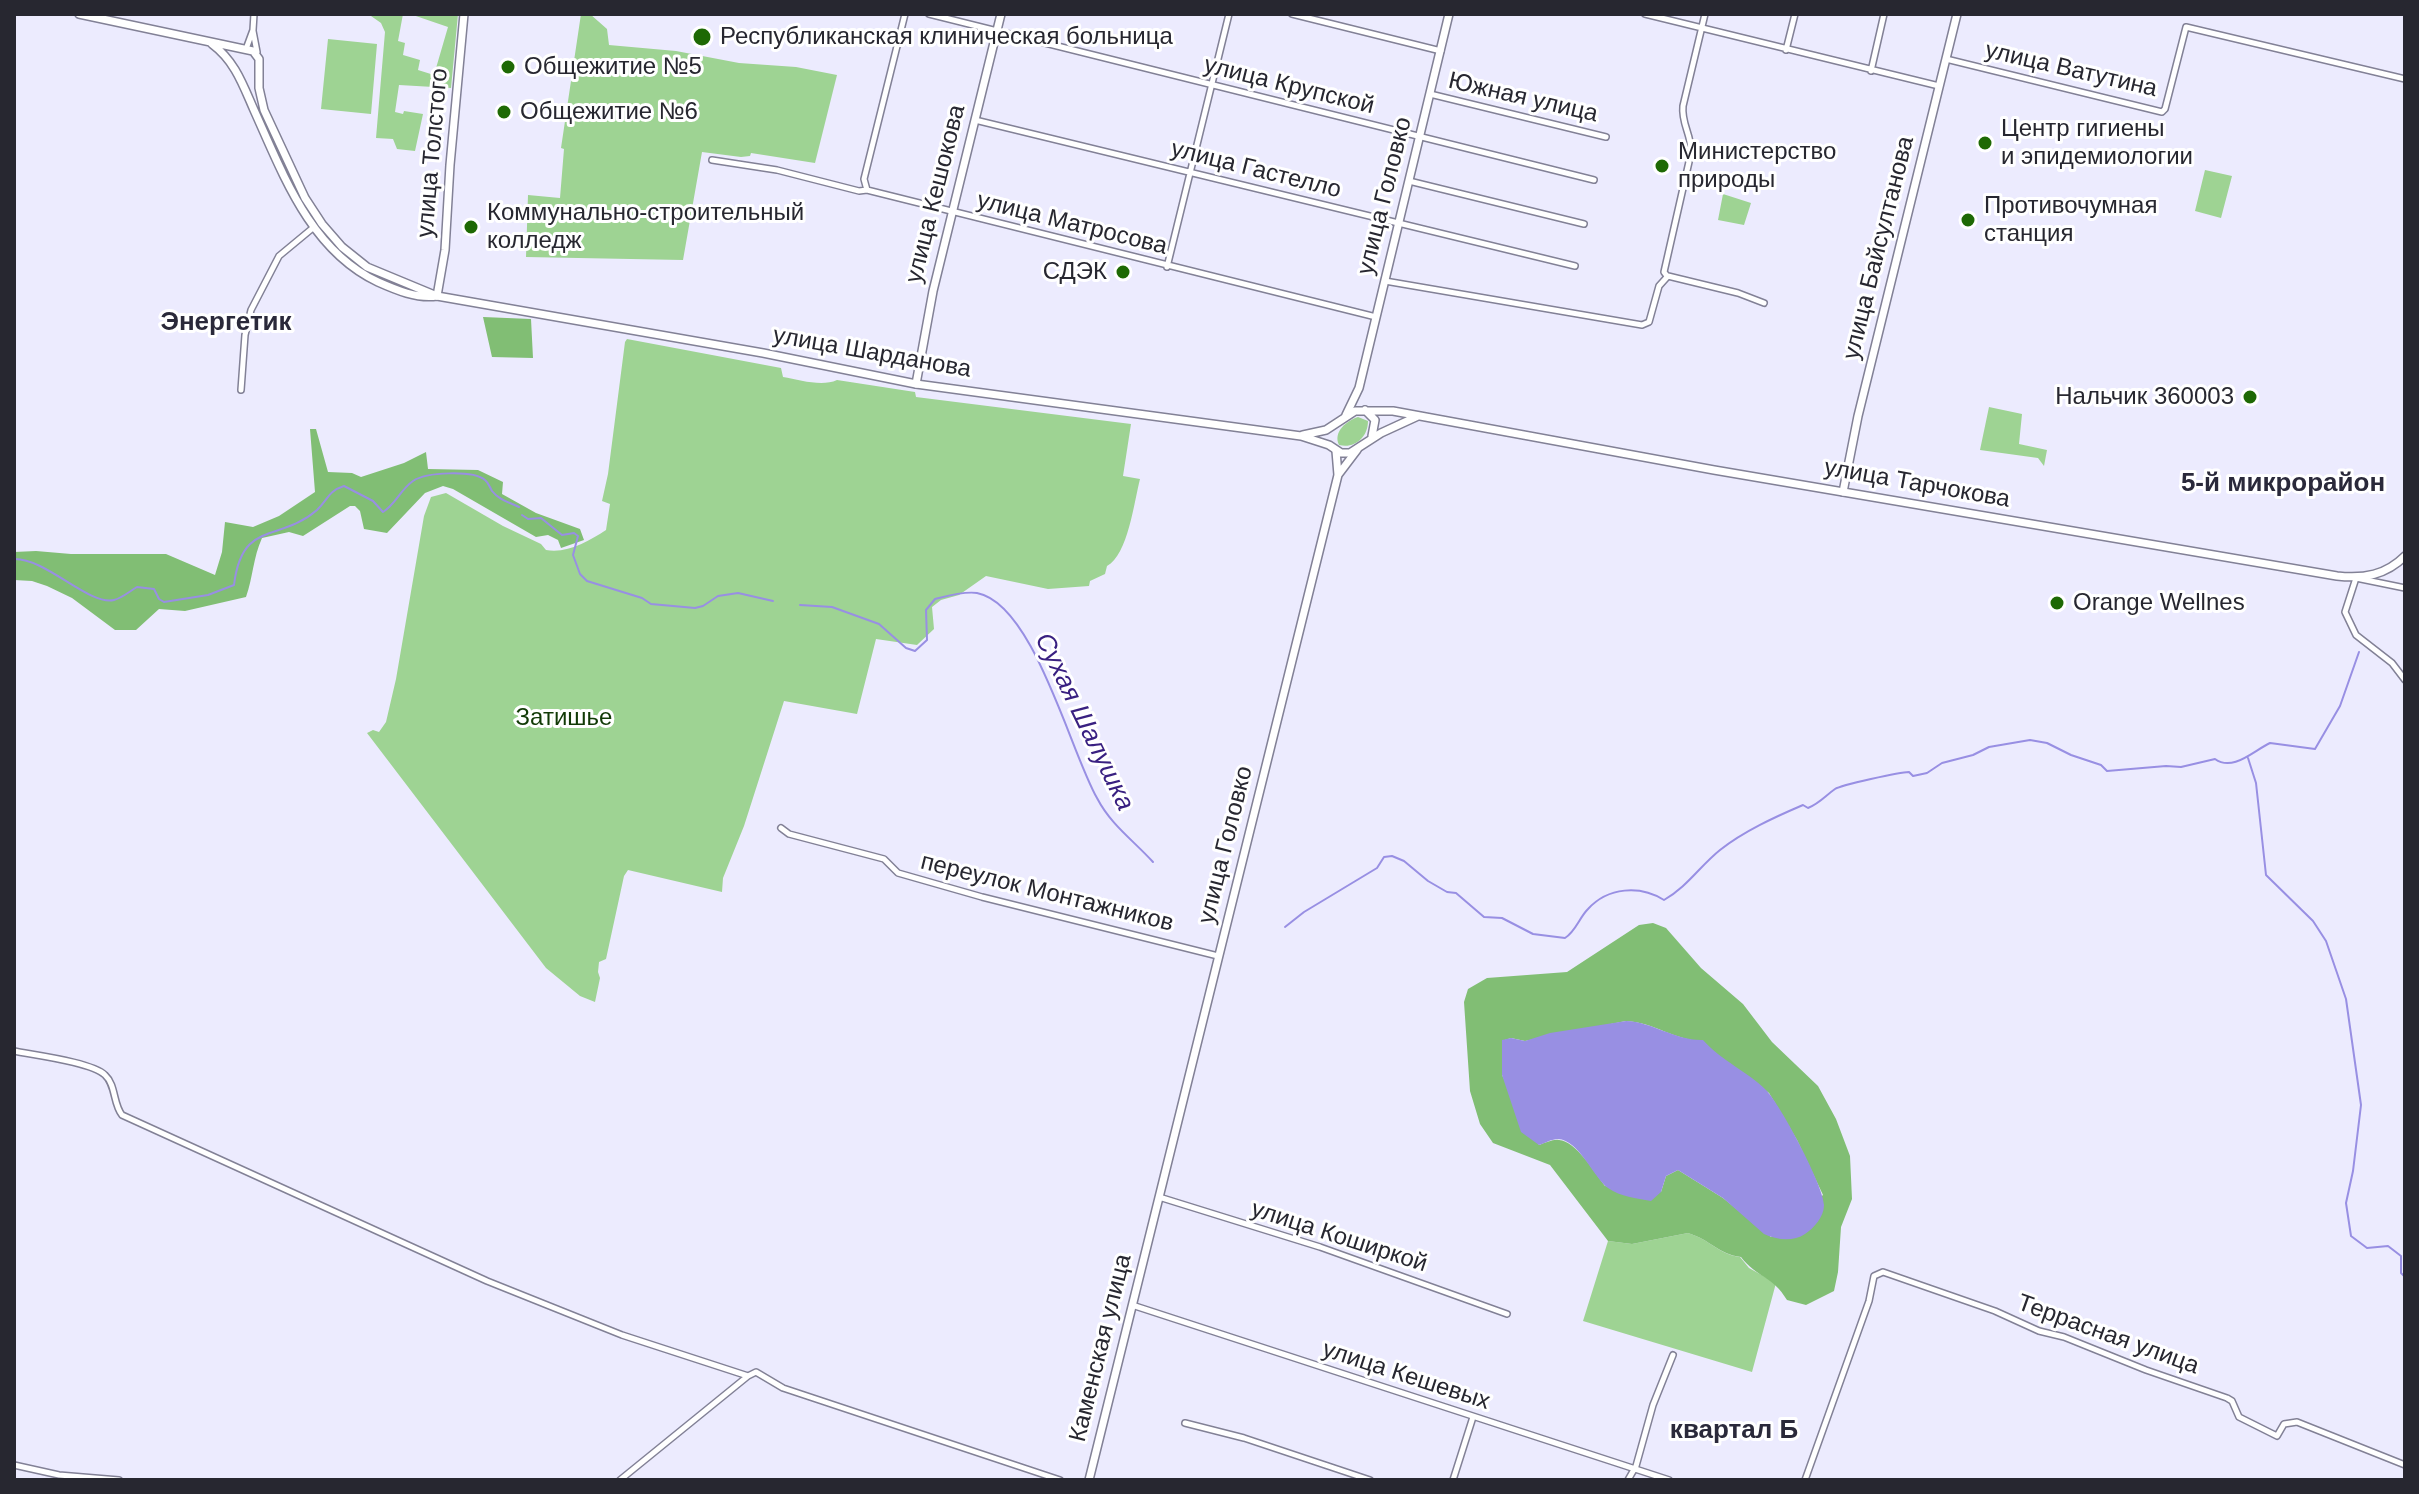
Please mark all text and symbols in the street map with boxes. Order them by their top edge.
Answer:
place label: Республиканская клиническая больница [720,23,1173,51]
marker: Республиканская клиническая больница [691,26,713,48]
street label: улица Ватутина [1982,36,2160,104]
street label: улица Крупской [1201,51,1377,121]
place label: Общежитие №5 [524,53,702,81]
marker: Общежитие №5 [499,58,517,76]
street label: улица Толстого [411,67,455,239]
street label: Южная улица [1445,67,1601,129]
place label: Общежитие №6 [520,98,698,126]
street label: улица Кешокова [900,102,972,286]
marker: Общежитие №6 [495,103,513,121]
street label: улица Головко [1352,114,1418,278]
place label: Центр гигиены и эпидемиологии [2001,115,2193,171]
street label: улица Байсултанова [1837,133,1921,363]
marker: Центр гигиены и эпидемиологии [1976,134,1994,152]
street label: улица Гастелло [1168,135,1344,205]
place label: Министерство природы [1678,138,1836,194]
marker: Министерство природы [1653,157,1671,175]
street label: улица Матросова [974,186,1170,262]
place label: Противочумная станция [1984,192,2157,248]
place label: Коммунально-строительный колледж [487,199,804,255]
marker: Противочумная станция [1959,211,1977,229]
marker: Коммунально-строительный колледж [462,218,480,236]
place label: СДЭК [1043,258,1107,286]
marker: СДЭК [1114,263,1132,281]
district label: Энергетик [160,307,292,339]
street label: улица Шарданова [771,321,973,385]
place label: Нальчик 360003 [2055,383,2234,411]
marker: Нальчик 360003 [2241,388,2259,406]
street label: улица Тарчокова [1822,453,2012,515]
district label: 5-й микрорайон [2181,468,2385,500]
place label: Orange Wellnes [2073,589,2245,617]
marker: Orange Wellnes [2048,594,2066,612]
water label: Сухая Шалушка [1028,628,1140,816]
park label: Затишье [516,704,612,732]
street label: улица Головко [1193,763,1259,927]
street label: переулок Монтажников [918,848,1176,938]
street label: улица Коширкой [1247,1195,1431,1279]
street label: Каменская улица [1064,1251,1138,1445]
street label: Террасная улица [2013,1289,2203,1381]
street label: улица Кешевых [1319,1335,1493,1417]
district label: квартал Б [1670,1415,1798,1447]

